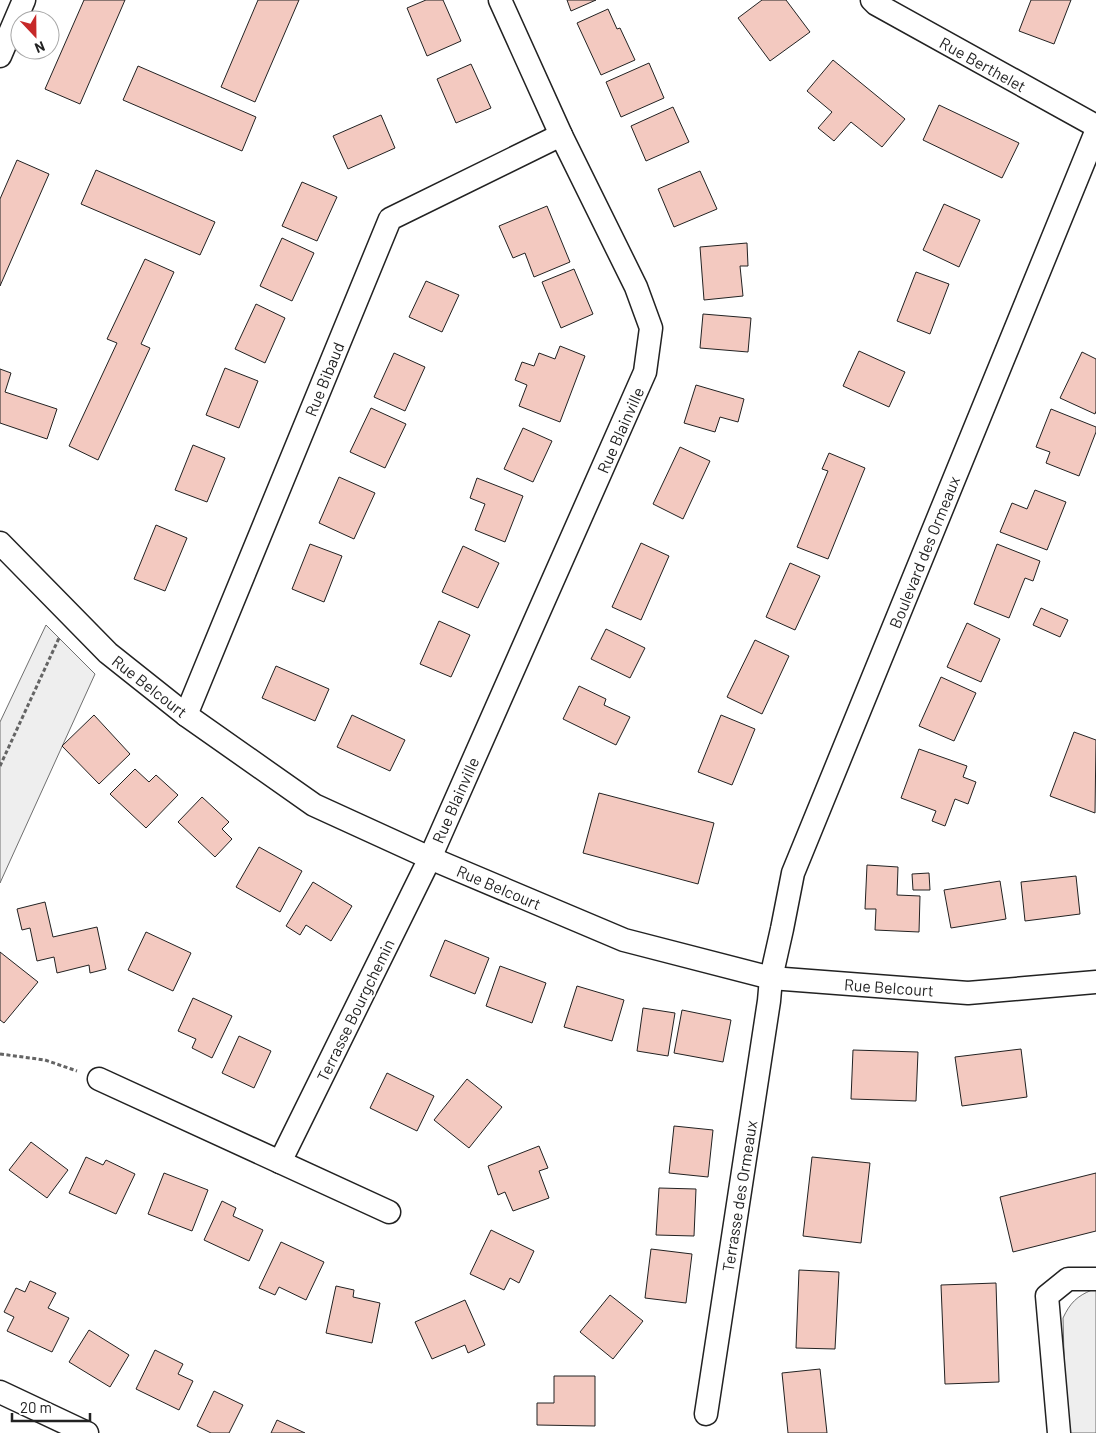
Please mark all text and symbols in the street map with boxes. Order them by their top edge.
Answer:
north arrow [10,10,60,60]
street label: Rue Berthelet [937,33,1029,95]
text: N [33,38,48,57]
street label: Rue Bibaud [301,339,347,419]
street label: Rue Blainville [593,384,647,476]
street label: Boulevard des Ormeaux [885,473,963,631]
street label: Rue Belcourt [109,651,191,721]
street label: Rue Blainville [428,754,482,846]
street label: Rue Belcourt [454,861,544,913]
street label: Terrasse Bourgchemin [312,936,398,1084]
street label: Rue Belcourt [844,974,934,1000]
street label: Terrasse des Ormeaux [718,1119,760,1273]
scale bar [12,1390,90,1422]
text: 20 m [20,1398,52,1416]

